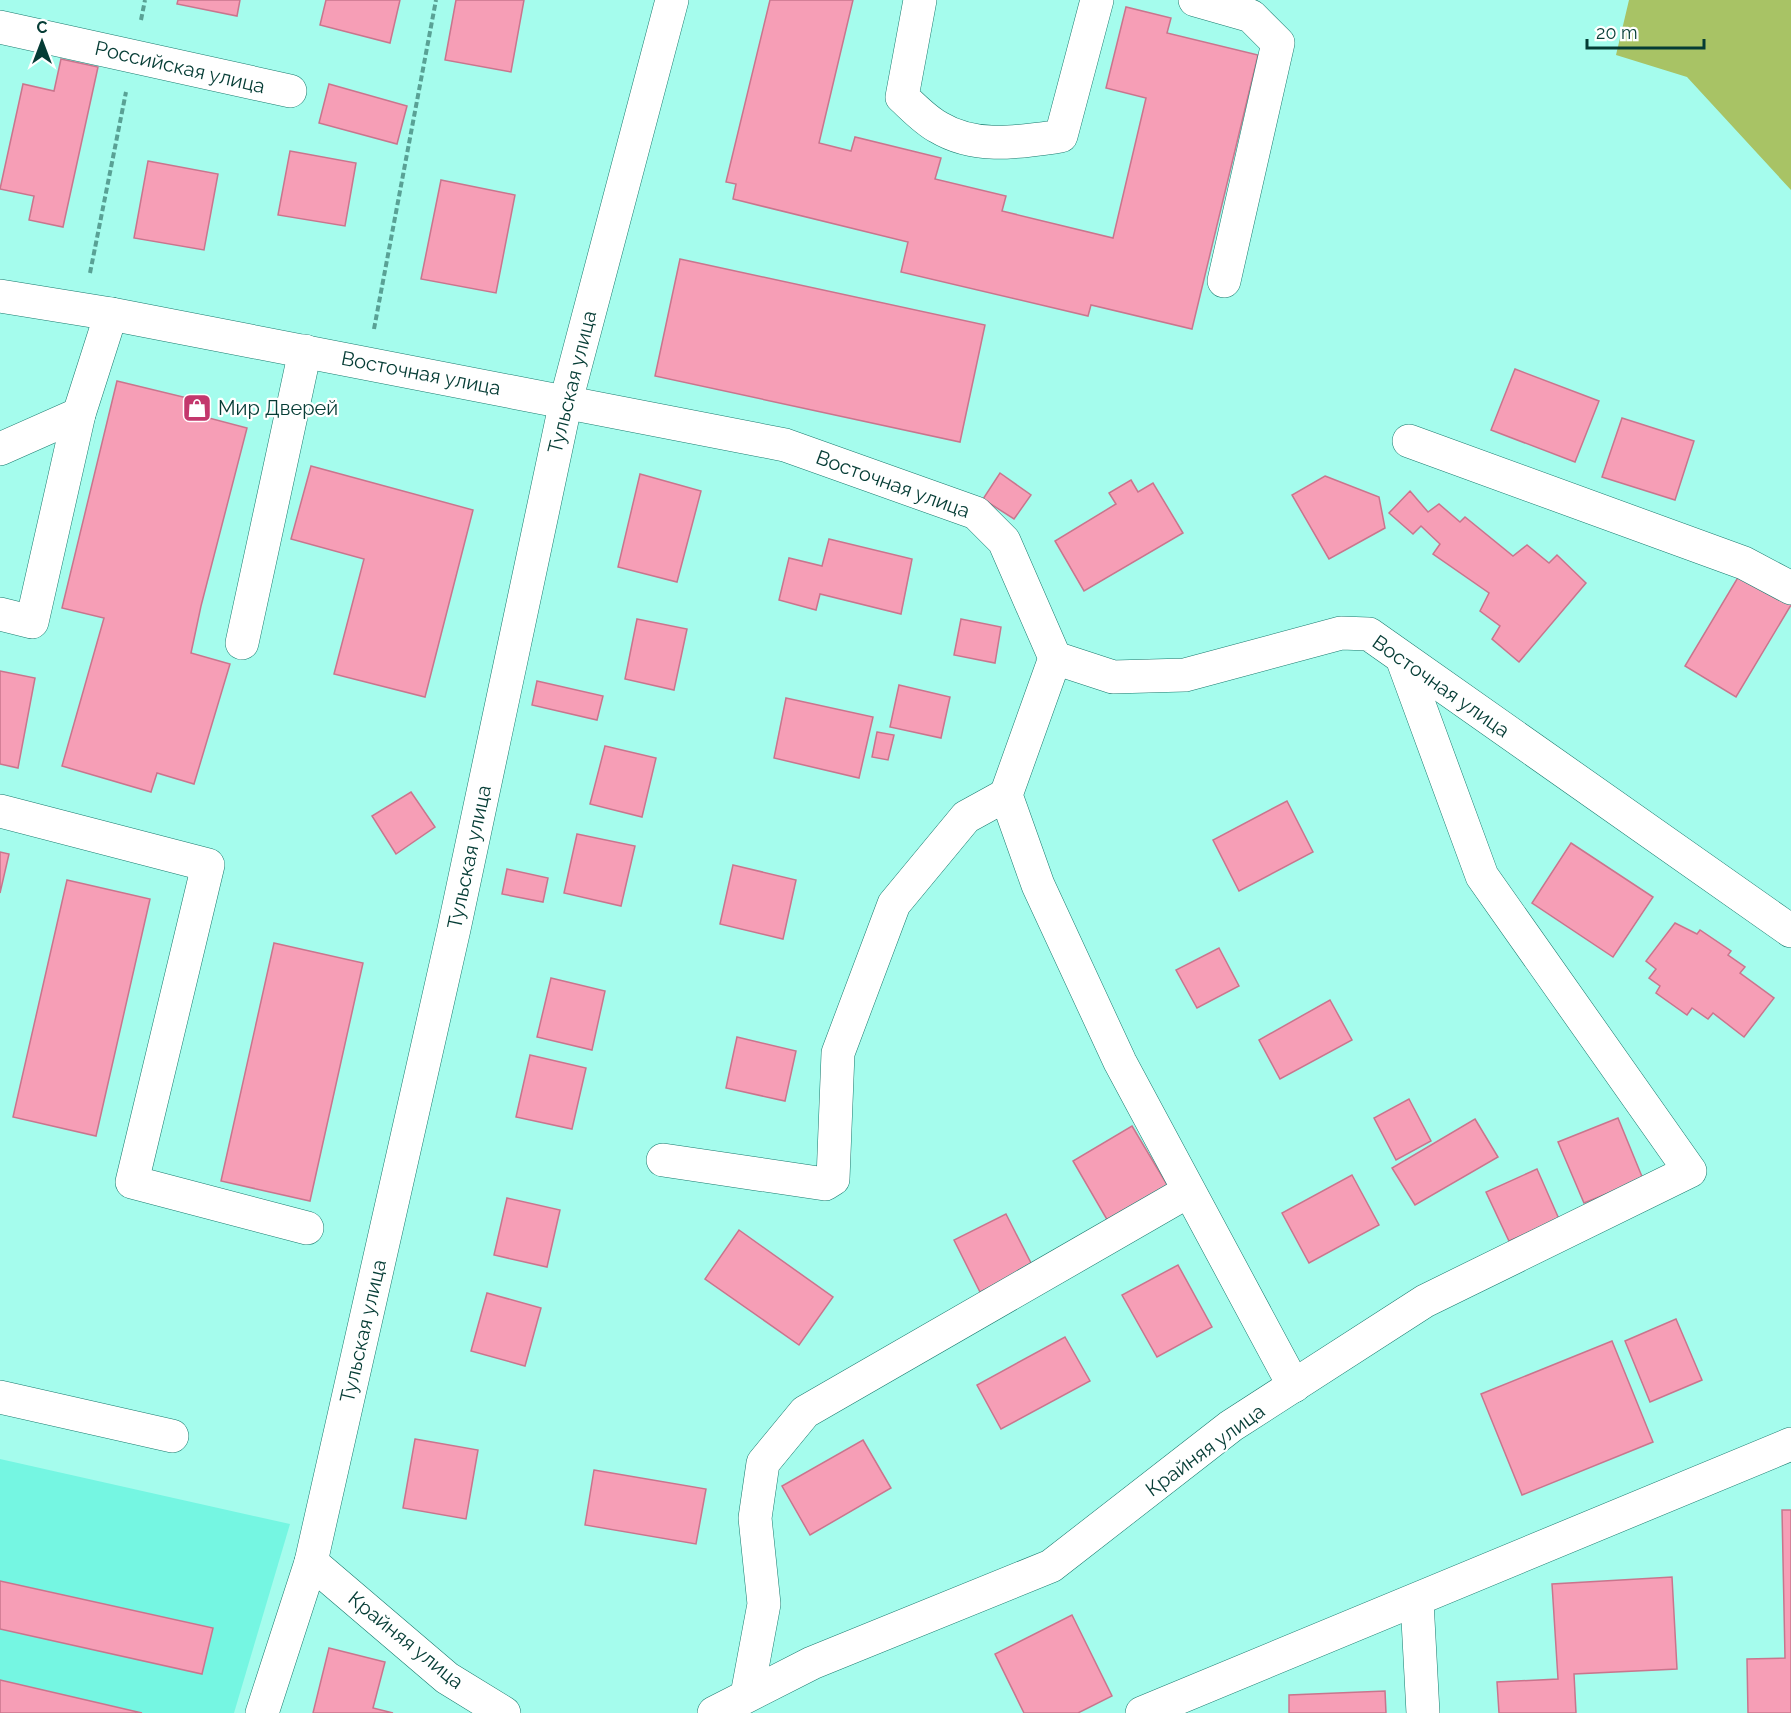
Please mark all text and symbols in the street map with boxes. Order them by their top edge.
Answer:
north arrow [12,12,72,72]
scale bar [1587,12,1704,50]
text: С [37,18,48,37]
text: 20 m [1596,22,1638,43]
street label: Российская улица [93,36,267,98]
street label: Тульская улица [543,308,601,456]
street label: Восточная улица [339,346,503,400]
shop icon: Мир Дверей [181,392,213,424]
place label: Мир Дверей [218,396,338,420]
street label: Восточная улица [813,445,973,523]
street label: Восточная улица [1368,630,1514,742]
street label: Тульская улица [442,783,496,931]
street label: Тульская улица [335,1257,391,1405]
street label: Крайняя улица [1141,1399,1269,1501]
street label: Крайняя улица [344,1586,468,1694]

